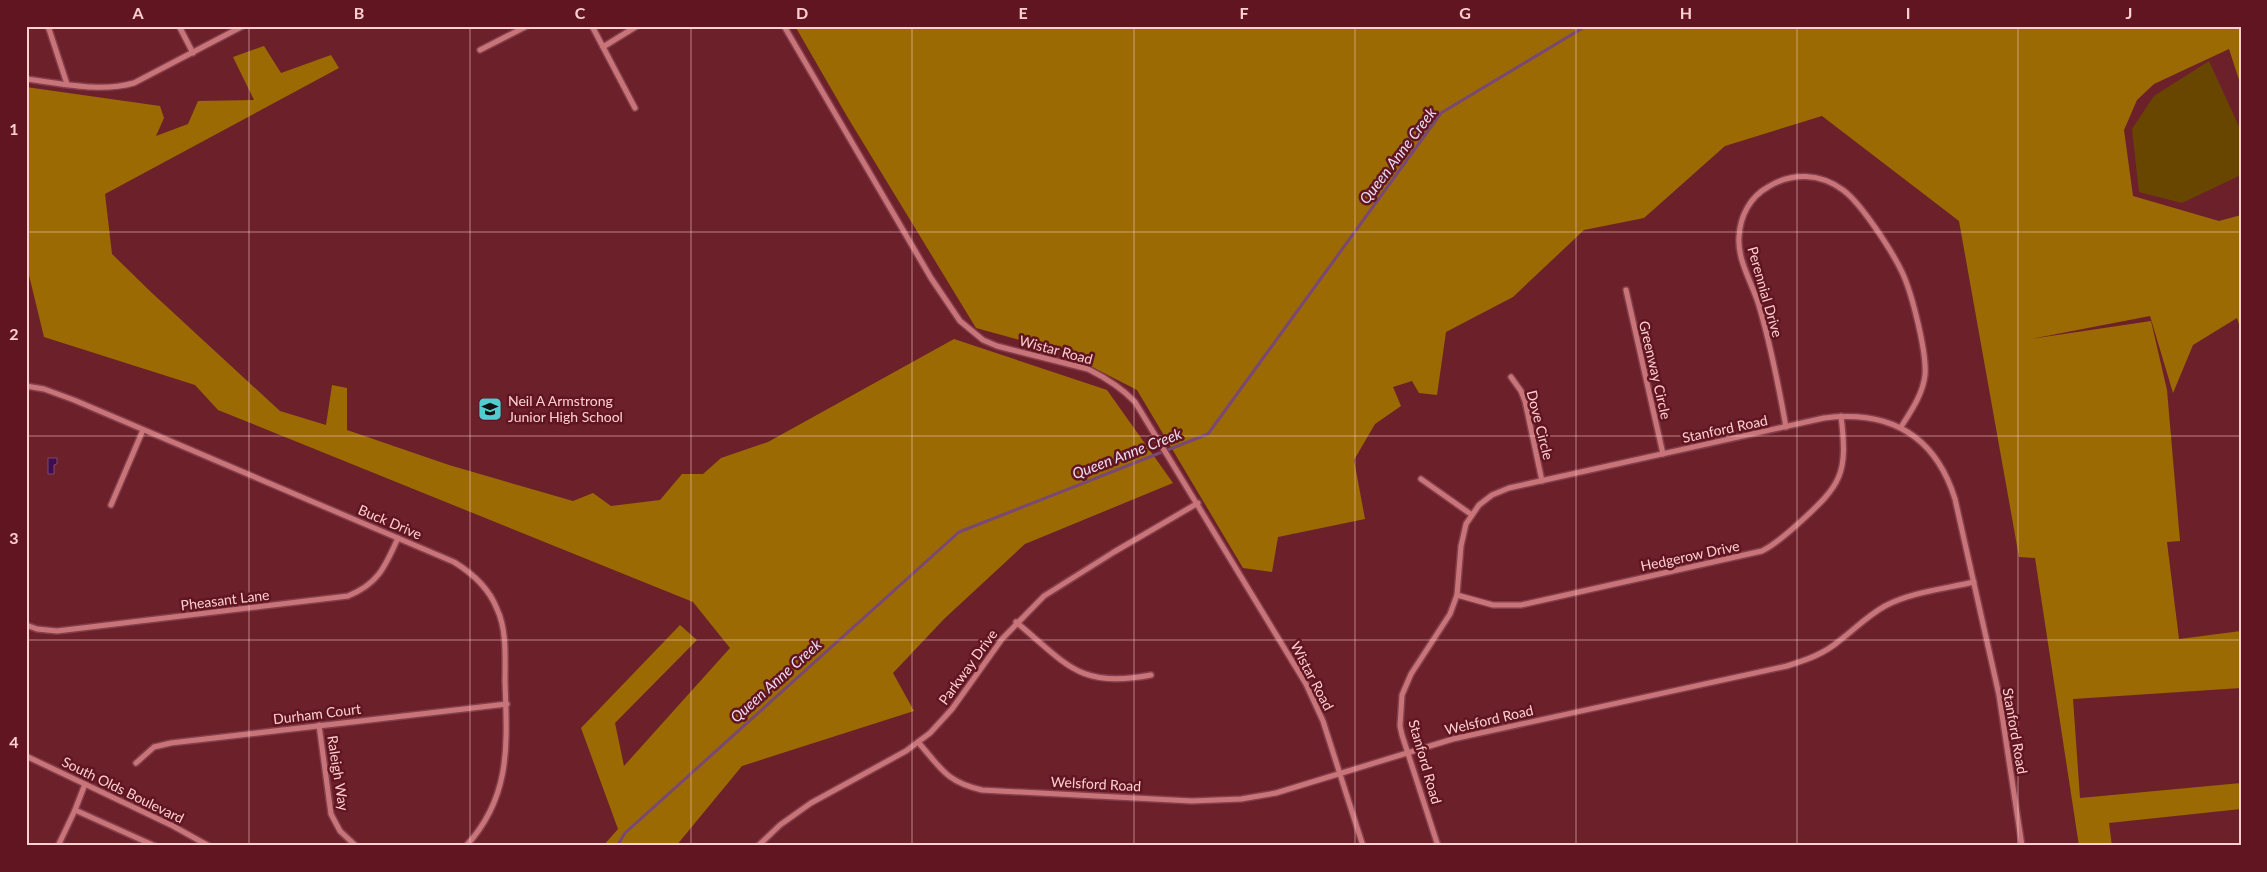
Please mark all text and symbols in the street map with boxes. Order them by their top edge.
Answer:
text: A [131,3,144,22]
text: B [354,3,364,22]
text: C [575,3,586,22]
text: D [796,3,808,22]
text: E [1018,3,1028,22]
text: F [1239,3,1249,22]
text: G [1459,3,1471,22]
text: H [1680,3,1692,22]
text: I [1906,3,1910,22]
text: J [2126,3,2132,22]
water label: Queen Anne Creek [1355,103,1440,207]
text: 1 [9,119,19,138]
street label: Perennial Drive [1744,244,1787,339]
street label: Greenway Circle [1636,319,1675,421]
text: 2 [9,324,19,343]
street label: Wistar Road [1018,332,1095,367]
street label: Dove Circle [1524,388,1557,461]
place label: Neil A Armstrong Junior High School [508,392,623,425]
school or university icon: Neil A Armstrong Junior High School [477,396,503,422]
street label: Stanford Road [1681,411,1769,446]
water label: Queen Anne Creek [1069,424,1185,482]
street label: Buck Drive [356,501,425,543]
text: 3 [9,528,19,547]
street label: Hedgerow Drive [1639,537,1741,574]
street label: Pheasant Lane [180,586,270,613]
street label: Parkway Drive [935,626,1001,708]
water label: Queen Anne Creek [726,634,825,726]
street label: Wistar Road [1287,639,1338,713]
street label: Stanford Road [2000,687,2031,775]
street label: Durham Court [272,700,362,727]
street label: Welsford Road [1443,701,1535,738]
street label: Stanford Road [1405,718,1446,806]
text: 4 [9,732,19,751]
street label: Raleigh Way [324,734,353,812]
street label: South Olds Boulevard [59,753,187,826]
street label: Welsford Road [1050,773,1142,794]

